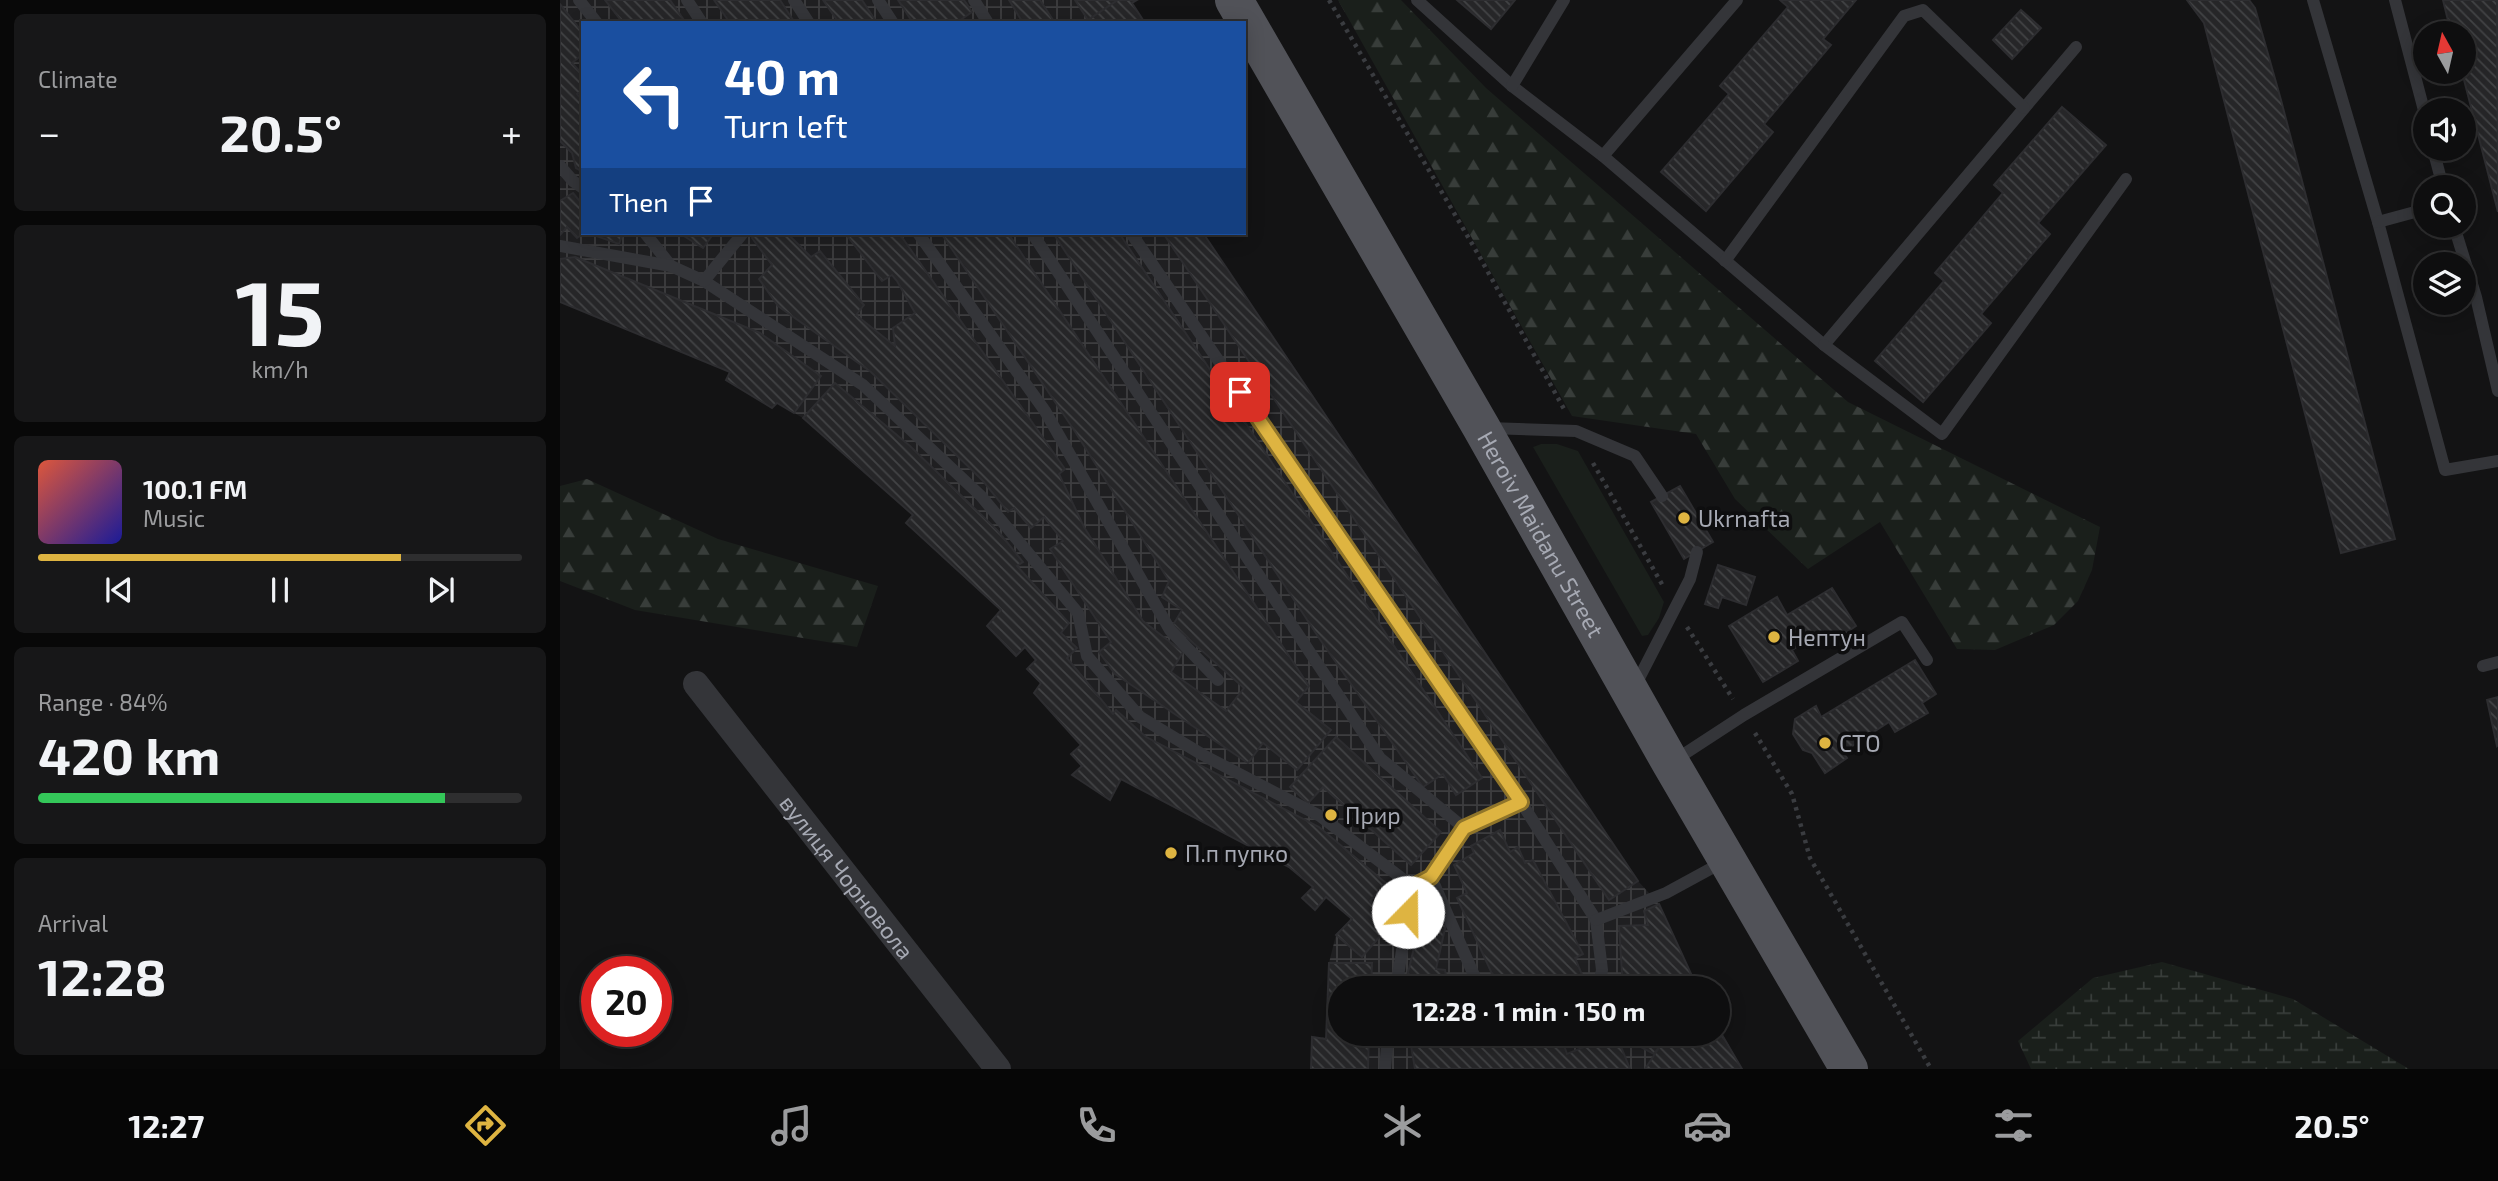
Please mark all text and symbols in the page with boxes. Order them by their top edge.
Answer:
north arrow [2413,21,2476,84]
map controls [2413,21,2476,315]
text: 40 m [724,46,840,105]
icon: left [609,49,700,140]
text: Climate [38,65,118,93]
button: sound [2413,98,2476,161]
text: 20.5° [219,100,342,162]
text: Turn left [724,106,848,144]
text: − [38,109,60,155]
text: + [501,109,522,155]
button: search [2413,175,2476,238]
icon: arrive [682,182,720,220]
text: Then [609,186,668,217]
button: layers [2413,252,2476,315]
text: 15 [235,255,325,364]
text: km/h [251,355,309,383]
pin [1210,362,1270,422]
icon: arrive [1221,373,1259,411]
street label: Heroiv Maidanu Street [1472,426,1611,642]
text: 100.1 FM [143,473,247,504]
text: Music [143,504,205,532]
place label: Ukrnafta [1698,504,1790,532]
marker: Ukrnafta [1676,510,1692,526]
icon: previous [100,571,138,609]
icon: pause [261,571,299,609]
icon: next [422,571,460,609]
place label: Нептун [1788,623,1866,652]
marker: Нептун [1766,629,1782,645]
text: Range · 84% [38,688,168,716]
text: 420 km [38,723,220,785]
place label: СТО [1839,729,1881,757]
marker: СТО [1817,735,1833,751]
street label: вулиця Чорновола [774,789,920,964]
place label: Прир [1345,801,1401,829]
marker: Прир [1323,807,1339,823]
place label: П.п пупко [1185,839,1288,868]
marker: П.п пупко [1163,845,1179,861]
position arrow [1371,875,1445,949]
text: Arrival [38,909,108,937]
text: 12:28 [38,944,167,1006]
speed limit sign: 20 [581,956,672,1047]
text: 12:28 · 1 min · 150 m [1413,995,1645,1026]
icon: directions [461,1101,510,1150]
icon: music [767,1101,816,1150]
icon: phone [1072,1101,1121,1150]
icon: climate [1378,1101,1427,1150]
icon: car [1683,1101,1732,1150]
icon: filters [1989,1101,2038,1150]
text: 12:27 [128,1106,204,1144]
text: 20.5° [2294,1106,2370,1144]

